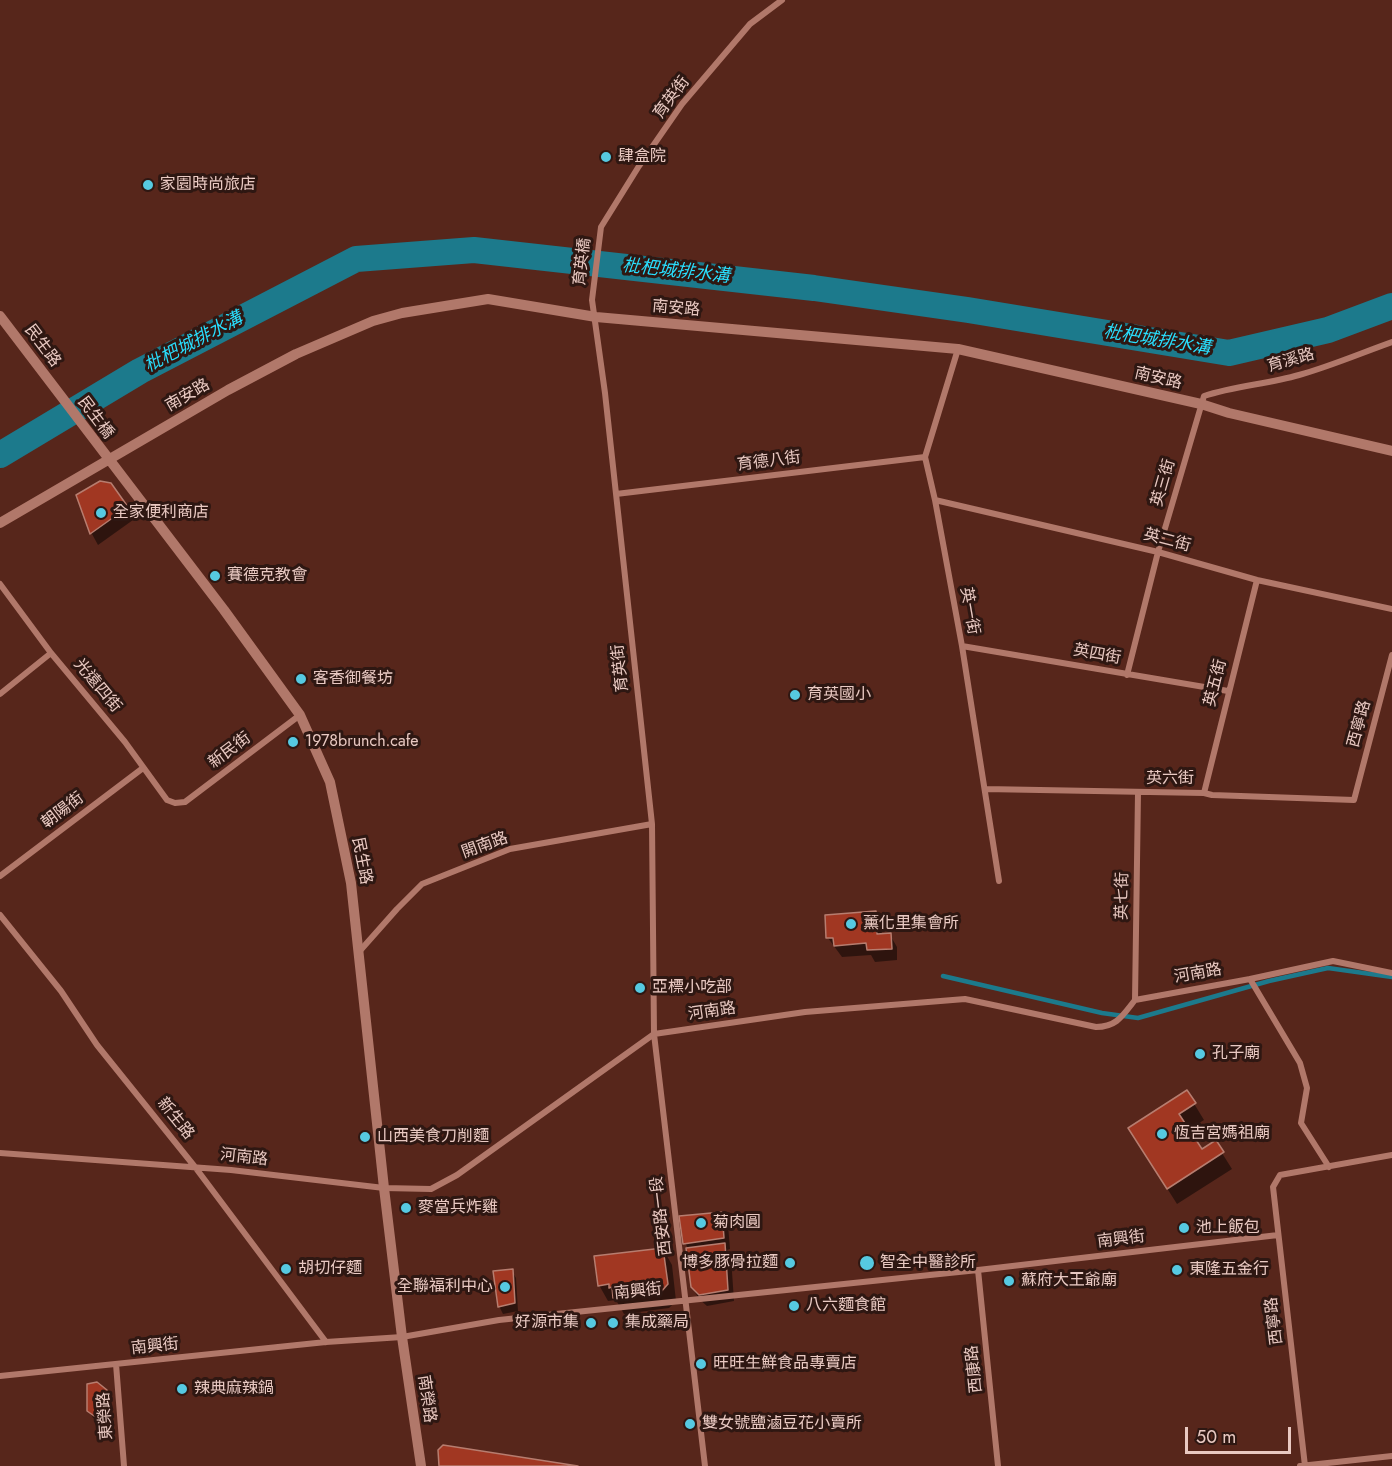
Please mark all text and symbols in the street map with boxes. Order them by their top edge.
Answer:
street label: 育英街 [650,73,694,123]
place label: 肆盒院 [618,147,666,167]
marker: 肆盒院 [599,150,613,164]
place label: 家園時尚旅店 [160,175,256,195]
marker: 家園時尚旅店 [141,178,155,192]
street label: 育英橋 [571,237,595,287]
water label: 枇杷城排水溝 [621,256,731,288]
street label: 南安路 [651,297,701,321]
water label: 枇杷城排水溝 [141,308,247,378]
street label: 民生路 [20,321,64,371]
water label: 枇杷城排水溝 [1102,322,1212,360]
street label: 育溪路 [1265,345,1317,377]
street label: 南安路 [1132,364,1184,394]
street label: 南安路 [162,376,214,416]
street label: 民生橋 [73,393,117,443]
street label: 育德八街 [736,449,802,475]
street label: 英三街 [1148,457,1180,509]
place label: 全家便利商店 [113,503,209,523]
marker: 全家便利商店 [94,506,108,520]
street label: 英二街 [1141,526,1193,556]
place label: 賽德克教會 [227,566,307,586]
marker: 賽德克教會 [208,569,222,583]
street label: 英一街 [955,586,983,636]
street label: 英四街 [1072,641,1122,669]
street label: 育英街 [609,643,633,693]
street label: 光遠四街 [69,655,125,717]
street label: 英五街 [1201,657,1231,709]
place label: 客香御餐坊 [313,669,393,689]
marker: 客香御餐坊 [294,672,308,686]
place label: 育英國小 [807,685,871,705]
marker: 育英國小 [788,688,802,702]
street label: 西寧路 [1345,698,1375,750]
street label: 新民街 [205,729,255,773]
place label: 1978brunch.cafe [305,732,418,752]
marker: 1978brunch.cafe [286,735,300,749]
street label: 英六街 [1146,769,1194,789]
street label: 朝陽街 [38,789,88,833]
street label: 開南路 [459,829,511,863]
street label: 民生路 [347,836,375,886]
street label: 英七街 [1113,872,1133,920]
place label: 薰化里集會所 [863,914,959,934]
marker: 薰化里集會所 [844,917,858,931]
street label: 河南路 [1173,960,1223,988]
place label: 亞標小吃部 [652,978,732,998]
marker: 亞標小吃部 [633,981,647,995]
street label: 河南路 [687,999,737,1025]
place label: 孔子廟 [1212,1044,1260,1064]
marker: 孔子廟 [1193,1047,1207,1061]
street label: 新生路 [152,1094,198,1144]
place label: 恆吉宮媽祖廟 [1174,1124,1270,1144]
place label: 山西美食刀削麵 [377,1127,489,1147]
marker: 恆吉宮媽祖廟 [1155,1127,1169,1141]
marker: 山西美食刀削麵 [358,1130,372,1144]
street label: 河南路 [219,1146,269,1170]
street label: 西安路一段 [648,1175,676,1257]
place label: 麥當兵炸雞 [418,1198,498,1218]
marker: 麥當兵炸雞 [399,1201,413,1215]
place label: 菊肉圓 [713,1213,761,1233]
marker: 菊肉圓 [694,1216,708,1230]
place label: 池上飯包 [1196,1218,1260,1238]
marker: 池上飯包 [1177,1221,1191,1235]
street label: 南興街 [1096,1228,1146,1252]
place label: 博多豚骨拉麵 [682,1253,778,1273]
place label: 智全中醫診所 [880,1253,976,1273]
marker: 智全中醫診所 [858,1254,876,1272]
marker: 博多豚骨拉麵 [783,1256,797,1270]
place label: 胡切仔麵 [298,1259,362,1279]
place label: 東隆五金行 [1189,1260,1269,1280]
marker: 胡切仔麵 [279,1262,293,1276]
marker: 東隆五金行 [1170,1263,1184,1277]
place label: 蘇府大王爺廟 [1021,1271,1117,1291]
marker: 蘇府大王爺廟 [1002,1274,1016,1288]
place label: 全聯福利中心 [397,1277,493,1297]
marker: 全聯福利中心 [498,1280,512,1294]
street label: 南興街 [613,1280,663,1304]
place label: 八六麵食館 [806,1296,886,1316]
street label: 西寧路 [1263,1296,1287,1346]
marker: 八六麵食館 [787,1299,801,1313]
place label: 好源市集 [515,1313,579,1333]
place label: 集成藥局 [625,1313,689,1333]
marker: 好源市集 [584,1316,598,1330]
marker: 集成藥局 [606,1316,620,1330]
street label: 南興街 [130,1335,180,1359]
street label: 西康路 [963,1344,987,1394]
place label: 旺旺生鮮食品專賣店 [713,1354,857,1374]
marker: 旺旺生鮮食品專賣店 [694,1357,708,1371]
street label: 南榮路 [413,1374,439,1424]
place label: 辣典麻辣鍋 [194,1379,274,1399]
marker: 辣典麻辣鍋 [175,1382,189,1396]
street label: 東榮路 [95,1391,117,1441]
place label: 雙女號鹽滷豆花小賣所 [702,1414,862,1434]
scale bar [1188,1415,1294,1453]
marker: 雙女號鹽滷豆花小賣所 [683,1417,697,1431]
text: 50 m [1196,1424,1236,1450]

